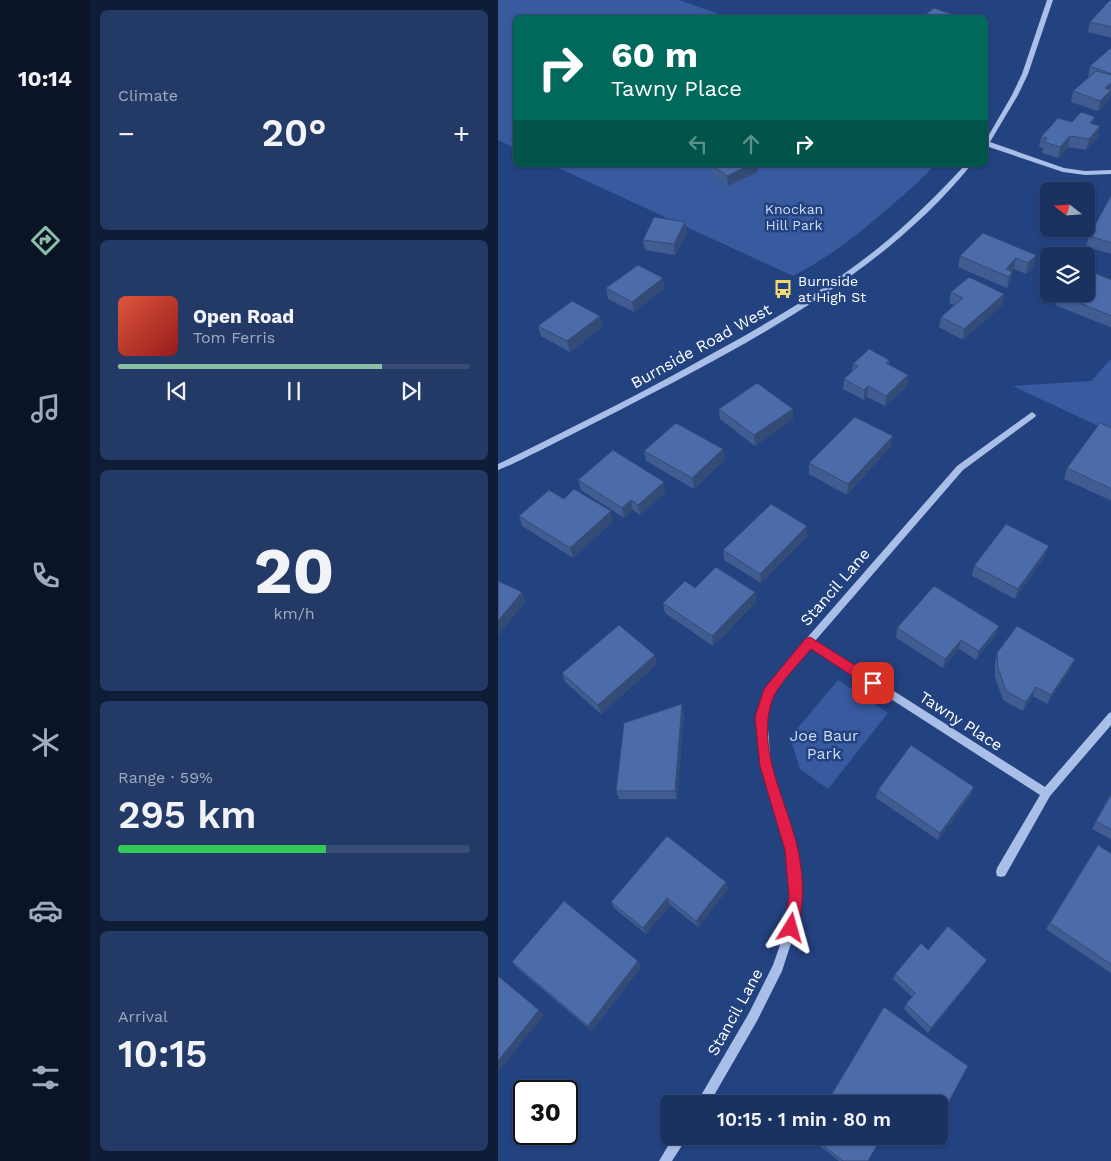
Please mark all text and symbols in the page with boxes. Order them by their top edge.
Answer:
text: 60 m [611,34,698,76]
icon: right [528,35,593,100]
text: 10:14 [18,66,72,91]
text: Tawny Place [611,76,742,101]
text: Climate [118,86,178,105]
text: 20° [262,111,326,155]
text: − [118,117,135,150]
text: + [453,117,470,150]
icon: left [684,130,712,158]
icon: ahead [737,130,765,158]
icon: right [790,130,818,158]
north arrow [1040,182,1096,238]
map controls [1040,182,1095,302]
park label: Knockan Hill Park [765,201,823,233]
icon: directions [28,223,63,258]
button: layers [1040,247,1095,302]
place label: Burnside at High St [798,273,866,305]
bus stop icon: Burnside at High St [772,278,794,300]
street label: Burnside Road West [628,299,775,392]
text: Open Road [193,305,294,328]
text: Tom Ferris [193,328,275,347]
icon: previous [163,377,191,405]
icon: pause [280,377,308,405]
icon: next [397,377,425,405]
icon: music [28,391,63,426]
text: 20 [254,533,334,609]
street label: Stancil Lane [796,544,874,630]
icon: phone [28,558,63,593]
text: km/h [273,604,315,623]
pin [852,662,894,704]
icon: arrive [859,669,887,697]
street label: Tawny Place [916,687,1006,755]
icon: climate [28,725,63,760]
park label: Joe Baur Park [789,726,859,763]
text: Range · 59% [118,768,213,787]
text: 295 km [118,793,256,837]
icon: car [28,893,63,928]
position arrow [764,901,816,953]
street label: Stancil Lane [703,965,767,1059]
text: Arrival [118,1007,168,1026]
text: 10:15 [118,1032,207,1076]
icon: filters [28,1060,63,1095]
speed limit sign: 30 [513,1080,578,1145]
text: 10:15 · 1 min · 80 m [717,1108,891,1131]

